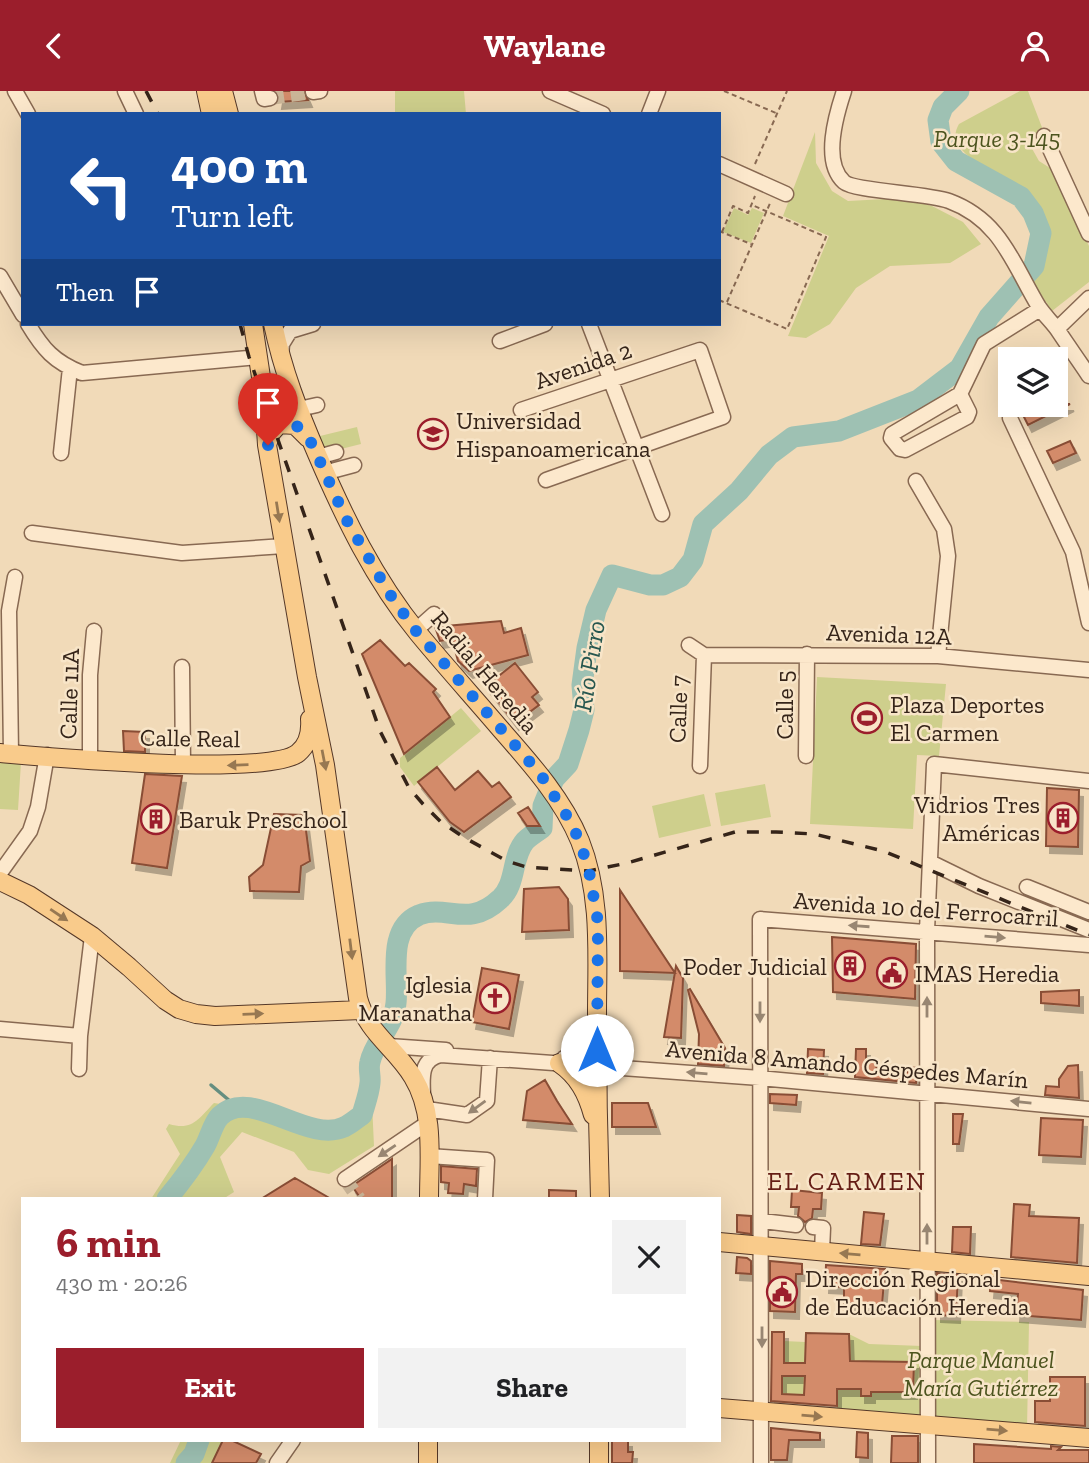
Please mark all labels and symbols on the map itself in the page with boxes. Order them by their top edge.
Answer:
park label: Parque 3-145 [934,124,1060,153]
street label: Avenida 2 [531,335,635,395]
pin [238,373,298,445]
place label: Universidad Hispanoamericana [456,406,651,463]
school or university icon: Universidad Hispanoamericana [416,417,450,451]
one-way arrow [273,501,284,523]
street label: Radial Heredia [425,605,545,740]
street label: Avenida 12A [826,617,953,651]
water label: Río Pirro [566,618,612,714]
street label: Calle 11A [53,648,85,740]
street label: Calle 5 [770,671,799,739]
street label: Calle 7 [662,675,694,743]
place label: Plaza Deportes El Carmen [890,690,1044,747]
sports icon: Plaza Deportes El Carmen [850,701,884,735]
street label: Calle Real [140,723,240,753]
one-way arrow [319,749,330,771]
one-way arrow [227,759,249,770]
place label: Vidrios Tres Américas [913,790,1040,847]
building icon: Vidrios Tres Américas [1046,801,1080,835]
building icon: Baruk Preschool [139,802,173,836]
place label: Baruk Preschool [179,805,348,834]
street label: Avenida 10 del Ferrocarril [792,885,1060,933]
one-way arrow [50,908,68,922]
one-way arrow [848,920,870,931]
one-way arrow [984,932,1006,943]
one-way arrow [346,938,357,960]
building icon: Poder Judicial [833,949,867,983]
place label: Poder Judicial [683,952,827,981]
public building icon: IMAS Heredia [875,956,909,990]
place label: IMAS Heredia [915,959,1060,988]
place label: Iglesia Maranatha [359,970,472,1027]
church icon: Iglesia Maranatha [478,981,512,1015]
one-way arrow [921,996,933,1018]
one-way arrow [754,1001,766,1023]
one-way arrow [242,1009,264,1020]
position arrow [560,1013,634,1087]
street label: Avenida 8 Amando Céspedes Marín [665,1034,1030,1094]
one-way arrow [686,1067,708,1078]
one-way arrow [1010,1096,1032,1107]
one-way arrow [468,1100,487,1114]
one-way arrow [378,1144,396,1158]
district label: EL CARMEN [767,1165,927,1197]
one-way arrow [921,1223,933,1245]
one-way arrow [839,1248,861,1259]
place label: Dirección Regional de Educación Heredia [805,1264,1030,1321]
public building icon: Dirección Regional de Educación Heredia [765,1275,799,1309]
one-way arrow [756,1327,768,1349]
park label: Parque Manuel María Gutiérrez [903,1345,1059,1402]
one-way arrow [801,1411,823,1422]
one-way arrow [986,1425,1008,1436]

